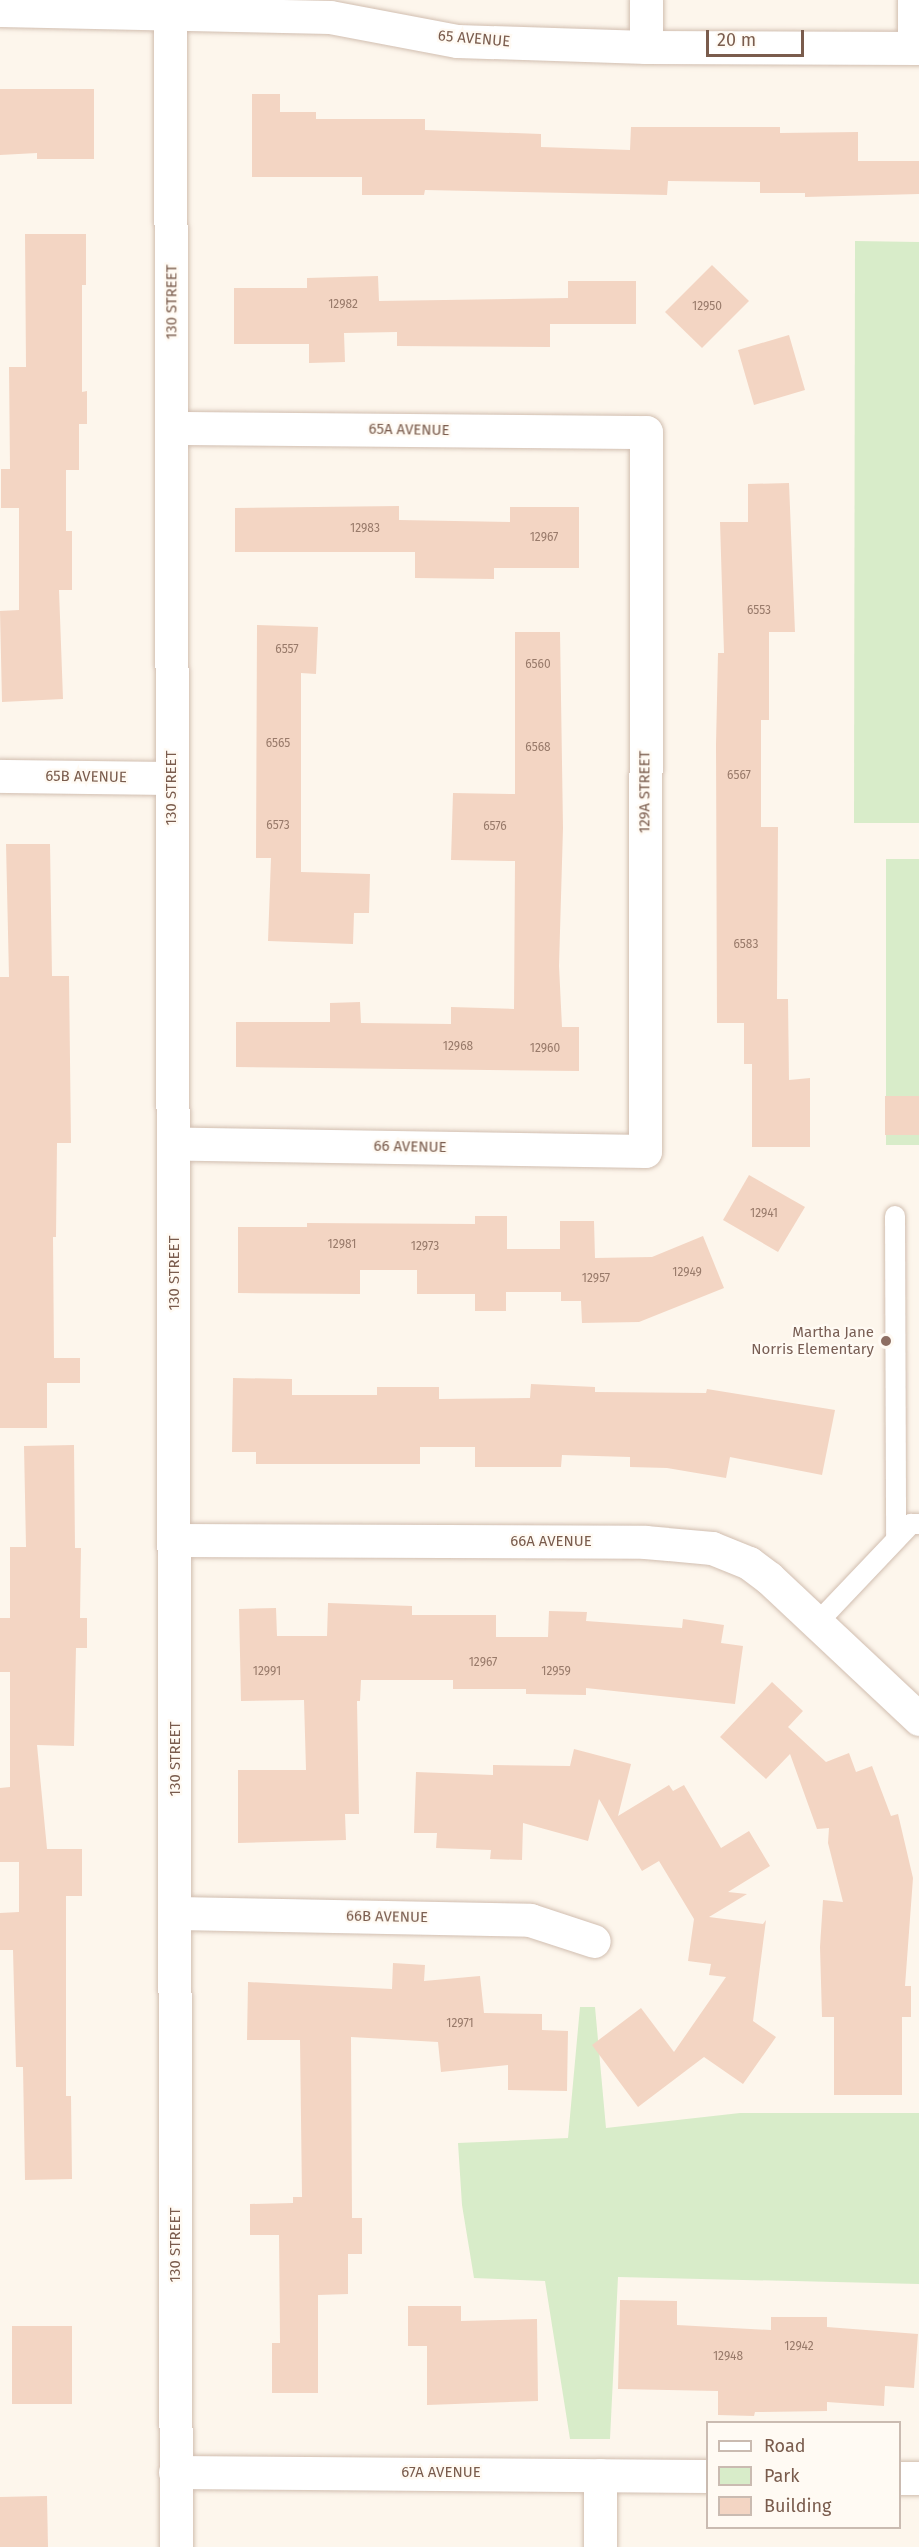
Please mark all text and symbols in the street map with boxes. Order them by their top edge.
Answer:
scale bar [709,18,806,56]
street label: 65 AVENUE [437,27,511,51]
text: 20 m [717,29,756,51]
street label: 130 STREET [163,265,181,339]
house number: 12982 [328,298,358,312]
house number: 12950 [692,300,722,314]
street label: 65A AVENUE [368,420,450,440]
house number: 12983 [350,522,380,536]
house number: 12967 [530,531,558,545]
house number: 6553 [747,604,771,618]
house number: 6557 [275,643,299,657]
house number: 6560 [525,658,551,672]
house number: 6565 [266,737,290,751]
house number: 6568 [525,741,551,755]
street label: 130 STREET [163,751,181,825]
street label: 129A STREET [636,751,654,833]
street label: 65B AVENUE [45,767,127,787]
house number: 6567 [727,769,751,783]
house number: 6573 [266,819,290,833]
house number: 6576 [483,820,507,834]
house number: 6583 [734,938,758,952]
house number: 12968 [443,1040,473,1054]
house number: 12960 [530,1042,560,1056]
street label: 66 AVENUE [373,1137,447,1157]
house number: 12941 [750,1207,778,1221]
street label: 130 STREET [166,1236,184,1310]
house number: 12981 [328,1238,356,1252]
house number: 12973 [411,1240,439,1254]
house number: 12949 [672,1266,702,1280]
house number: 12957 [582,1272,610,1286]
place label: Martha Jane Norris Elementary [751,1323,874,1358]
marker: Martha Jane Norris Elementary [879,1334,893,1348]
street label: 66A AVENUE [510,1533,592,1551]
house number: 12967 [469,1656,497,1670]
house number: 12991 [253,1665,281,1679]
house number: 12959 [541,1665,571,1679]
street label: 130 STREET [167,1722,185,1796]
street label: 66B AVENUE [346,1907,428,1927]
house number: 12971 [446,2017,474,2031]
street label: 130 STREET [167,2208,185,2282]
house number: 12942 [784,2340,814,2354]
house number: 12948 [713,2350,743,2364]
legend [706,2421,901,2529]
text: Road [764,2435,806,2457]
street label: 67A AVENUE [401,2464,481,2482]
text: Park [764,2465,799,2487]
text: Building [764,2495,831,2517]

